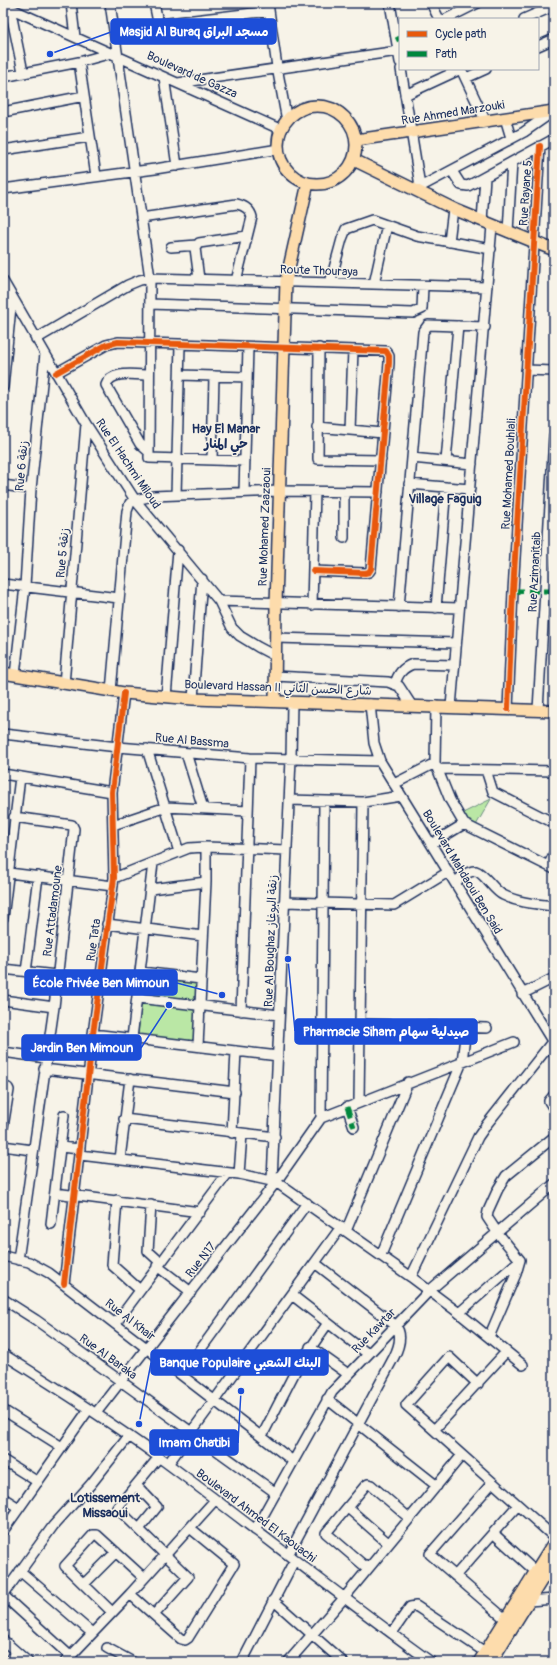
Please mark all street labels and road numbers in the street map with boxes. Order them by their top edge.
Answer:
street label: Boulevard de Gazza [144,48,240,102]
street label: Rue Ahmed Marzouki [400,97,506,129]
street label: Rue Rayane 5 [516,159,536,227]
street label: Route Thouraya [280,262,359,280]
street label: Rue El Hachmi Miloud [92,416,164,512]
street label: Rue Mohamed Bouhlali [499,418,519,530]
street label: Rue 6 زنقة [12,440,32,492]
street label: Rue Mohamed Zaazaoui [255,467,275,587]
street label: Rue 5 زنقة [53,527,73,579]
street label: Rue Azimanitaib [525,531,545,613]
street label: Boulevard Hassan II شارع الحسن الثاني [184,677,372,702]
street label: Rue Al Bassma [154,730,230,752]
street label: Boulevard Mahdaoui Ben Said [419,807,505,937]
street label: Rue Attadamoune [40,864,66,958]
street label: Rue Al Boughaz زنقة البوغاز [261,875,281,1007]
street label: Rue Tata [84,917,104,962]
street label: Rue N17 [183,1239,220,1281]
street label: Rue Al Khair [102,1296,159,1345]
street label: Rue Kawtar [349,1305,400,1357]
street label: Rue Al Baraka [76,1331,140,1383]
street label: Boulevard Ahmed El Kaouachi [193,1466,319,1566]

